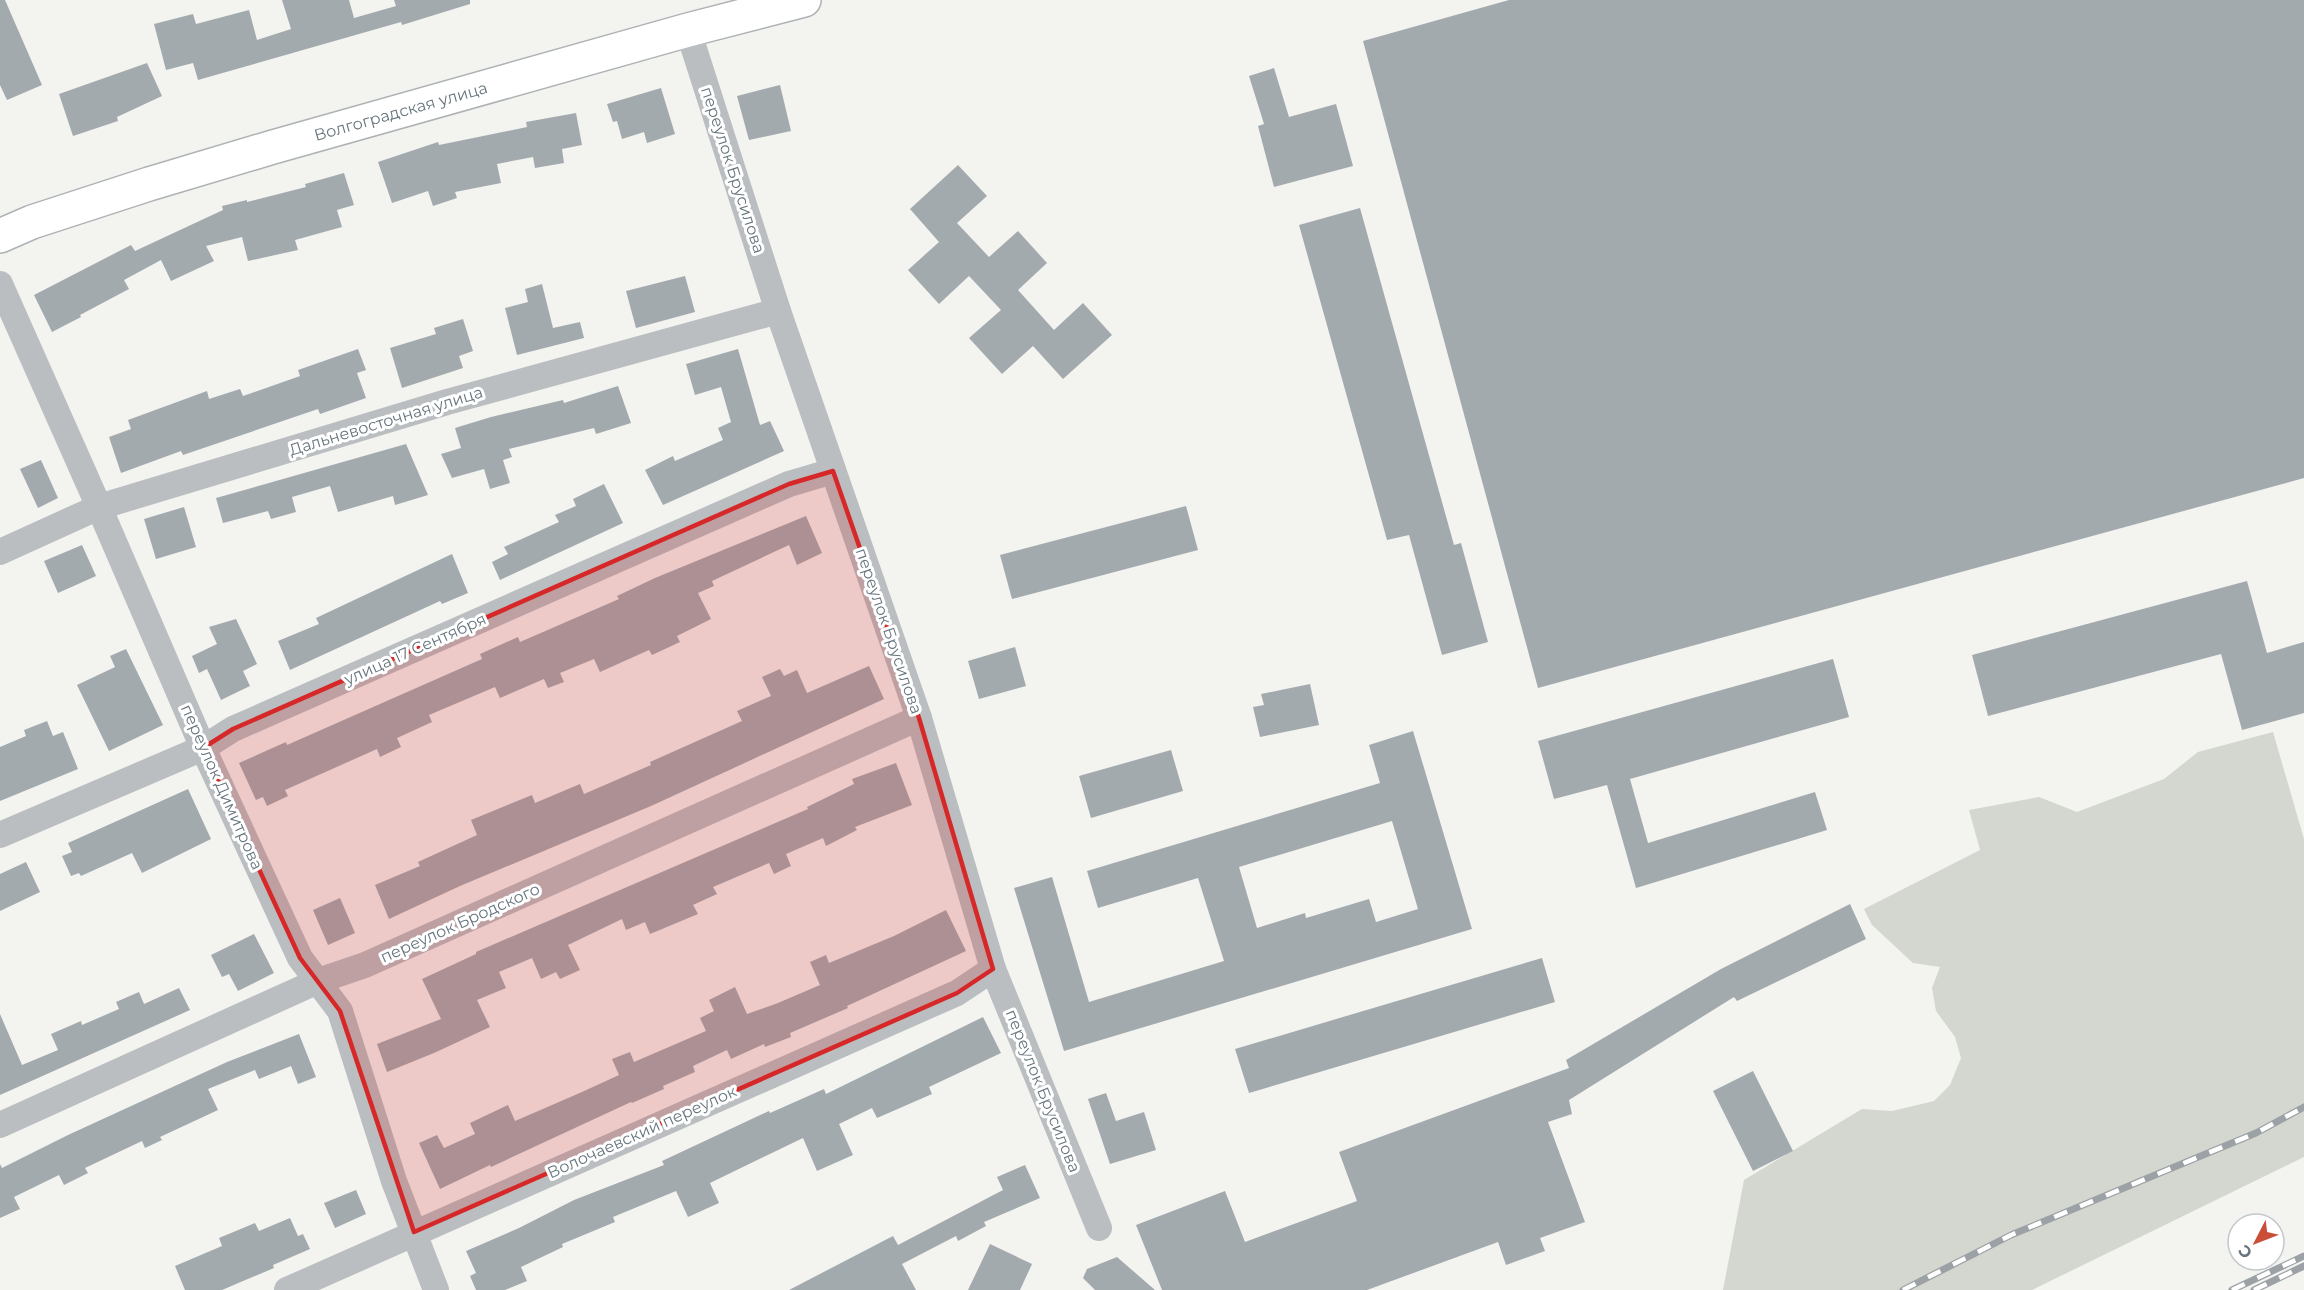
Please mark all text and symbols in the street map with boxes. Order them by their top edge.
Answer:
street label: Волгоградская улица [312,78,490,144]
street label: переулок Брусилова [697,84,769,256]
street label: Дальневосточная улица [287,382,485,460]
street label: переулок Брусилова [852,546,926,716]
street label: улица 17 Сентября [340,609,489,689]
street label: переулок Димитрова [177,701,267,873]
street label: переулок Бродского [377,879,543,967]
street label: переулок Брусилова [1002,1007,1084,1175]
street label: Волочаевский переулок [545,1081,740,1182]
north arrow [2226,1212,2286,1272]
text: С [2234,1241,2256,1262]

